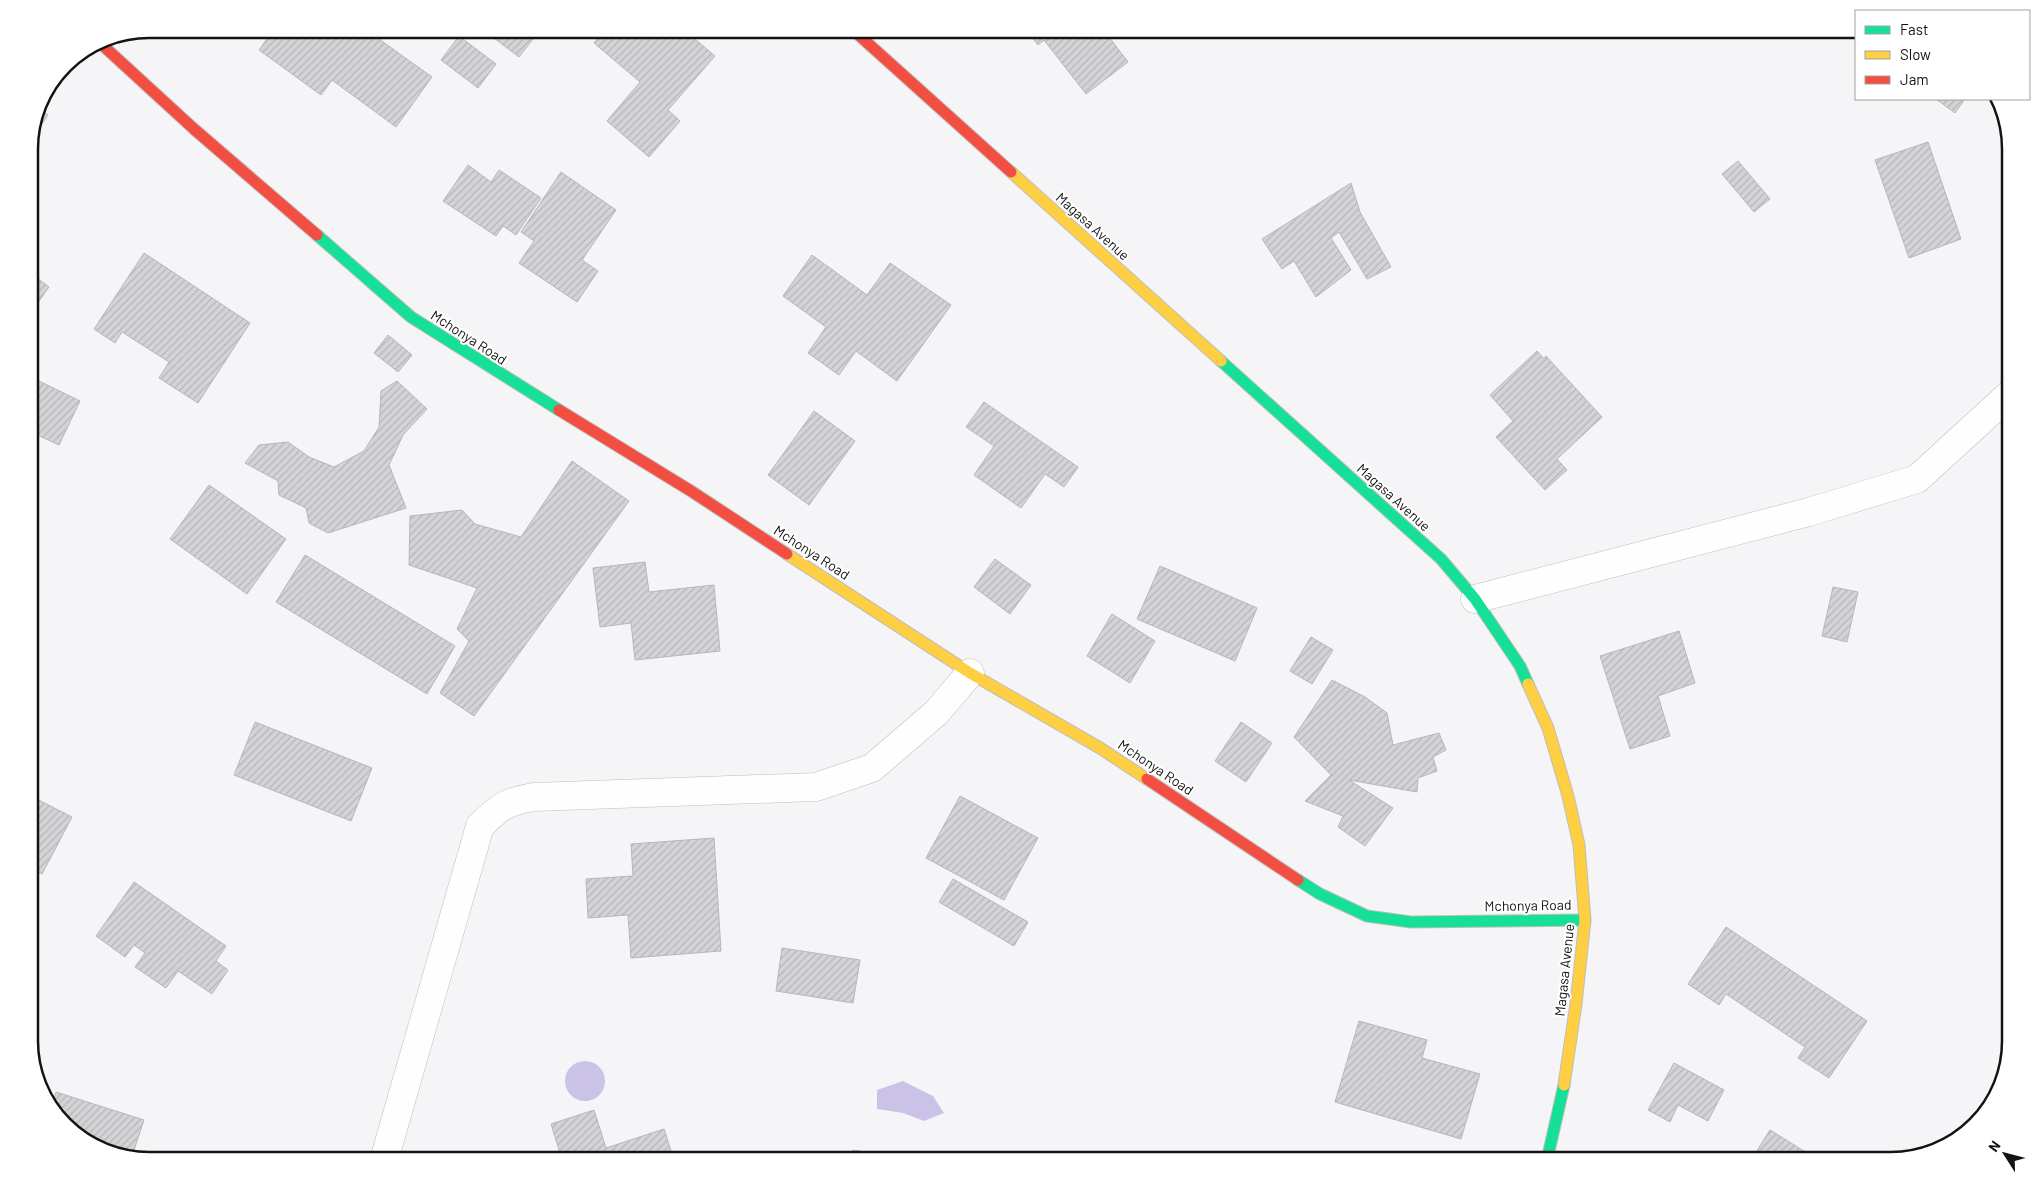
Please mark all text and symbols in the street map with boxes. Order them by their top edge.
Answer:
legend [1855,10,2030,100]
text: Fast [1900,20,1928,38]
text: Slow [1900,45,1931,63]
text: Jam [1900,70,1929,88]
street label: Magasa Avenue [1053,189,1133,263]
street label: Mchonya Road [428,306,510,368]
street label: Magasa Avenue [1354,460,1434,534]
street label: Mchonya Road [771,521,853,583]
street label: Mchonya Road [1115,736,1197,798]
street label: Mchonya Road [1484,896,1572,914]
street label: Magasa Avenue [1551,923,1577,1017]
north arrow [1980,1129,2030,1179]
text: N [1984,1137,2004,1155]

